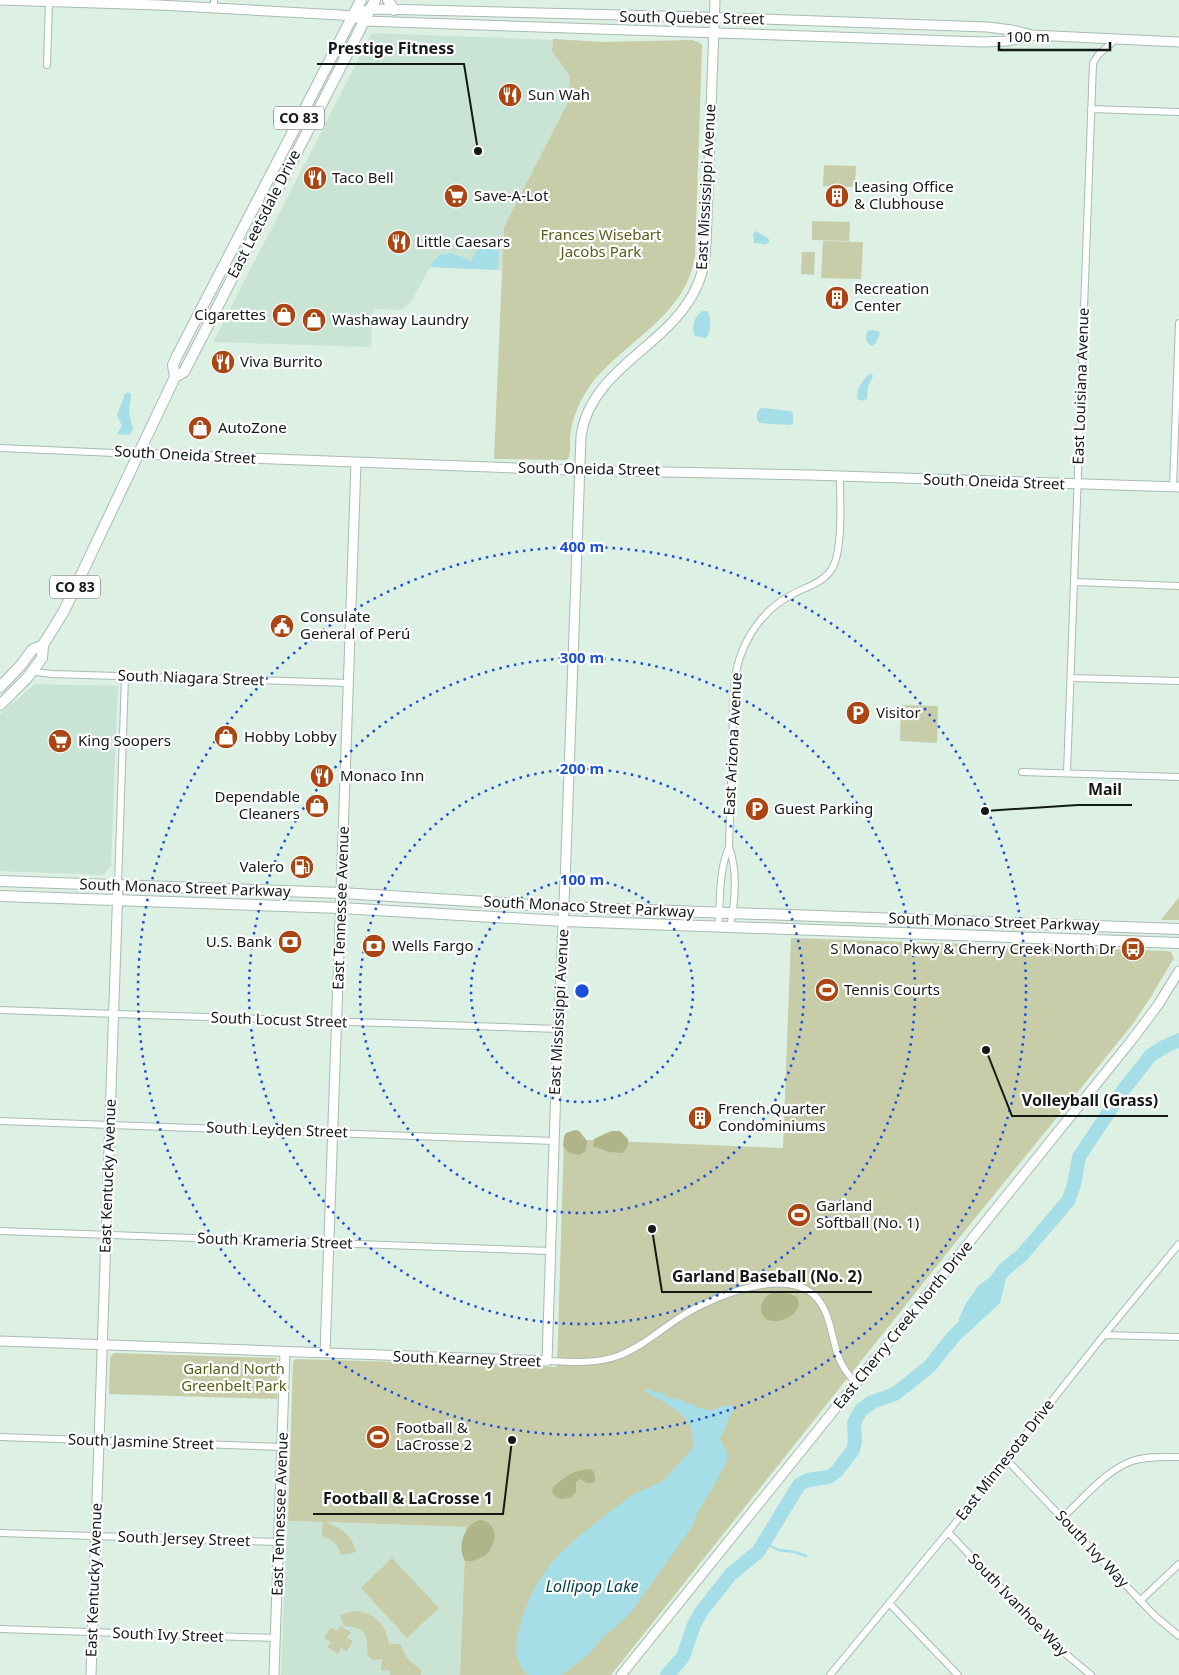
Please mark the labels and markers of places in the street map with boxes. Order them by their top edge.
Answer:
callout: Prestige Fitness [317,33,464,64]
restaurant icon: Sun Wah [497,82,523,108]
place label: Sun Wah [528,84,590,104]
restaurant icon: Taco Bell [302,165,328,191]
place label: Taco Bell [332,167,394,187]
place label: Leasing Office & Clubhouse [854,176,954,213]
supermarket icon: Save-A-Lot [443,183,469,209]
building icon: Leasing Office & Clubhouse [824,183,850,209]
place label: Save-A-Lot [474,185,549,205]
restaurant icon: Little Caesars [386,229,412,255]
place label: Little Caesars [416,231,510,251]
place label: Recreation Center [854,278,929,315]
building icon: Recreation Center [824,285,850,311]
shop icon: Cigarettes [271,302,297,328]
place label: Cigarettes [194,304,266,324]
shop icon: Washaway Laundry [301,307,327,333]
place label: Washaway Laundry [332,309,469,329]
restaurant icon: Viva Burrito [210,349,236,375]
place label: Viva Burrito [240,351,323,371]
shop icon: AutoZone [187,415,213,441]
place label: AutoZone [218,417,287,437]
place label: Consulate General of Perú [300,606,410,643]
public building icon: Consulate General of Perú [269,613,295,639]
parking icon: Visitor [845,700,871,726]
place label: Visitor [876,702,921,722]
shop icon: Hobby Lobby [213,724,239,750]
place label: Hobby Lobby [244,726,337,746]
supermarket icon: King Soopers [47,728,73,754]
place label: King Soopers [78,730,171,750]
restaurant icon: Monaco Inn [309,763,335,789]
place label: Monaco Inn [340,765,424,785]
callout: Mail [1078,774,1132,805]
place label: Dependable Cleaners [214,786,300,823]
shop icon: Dependable Cleaners [304,793,330,819]
parking icon: Guest Parking [744,796,770,822]
place label: Guest Parking [774,798,873,818]
fuel station icon: Valero [289,854,315,880]
place label: Valero [240,856,284,876]
bank icon: U.S. Bank [277,929,303,955]
place label: U.S. Bank [206,931,272,951]
bank icon: Wells Fargo [361,933,387,959]
place label: Wells Fargo [392,935,473,955]
bus stop icon: S Monaco Pkwy & Cherry Creek North Dr [1120,936,1146,962]
place label: S Monaco Pkwy & Cherry Creek North Dr [830,938,1116,958]
sports icon: Tennis Courts [814,977,840,1003]
place label: Tennis Courts [844,979,940,999]
centre of rings [573,982,591,1000]
callout: Volleyball (Grass) [1012,1085,1168,1116]
place label: French Quarter Condominiums [718,1098,826,1135]
building icon: French Quarter Condominiums [687,1105,713,1131]
place label: Garland Softball (No. 1) [816,1195,919,1232]
sports icon: Garland Softball (No. 1) [786,1202,812,1228]
callout: Garland Baseball (No. 2) [662,1261,872,1292]
place label: Football & LaCrosse 2 [396,1417,472,1454]
sports icon: Football & LaCrosse 2 [365,1424,391,1450]
callout: Football & LaCrosse 1 [313,1483,503,1514]

